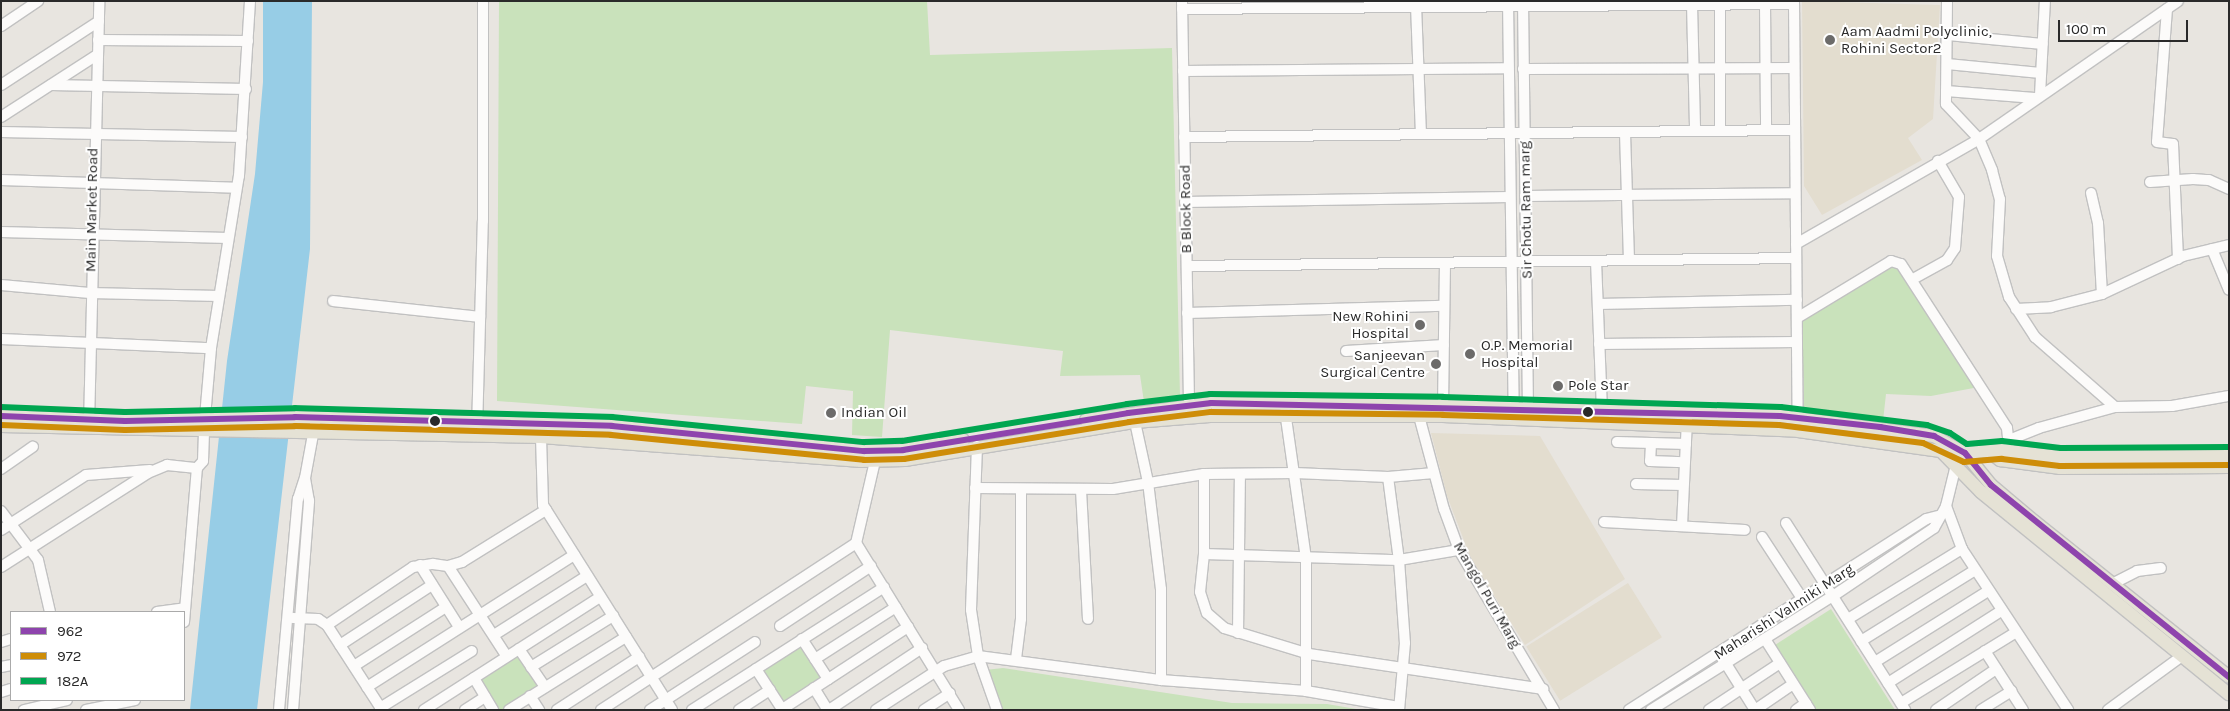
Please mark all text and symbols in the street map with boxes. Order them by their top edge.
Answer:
scale bar [2060,10,2190,42]
text: 100 m [2066,20,2106,38]
place label: Aam Aadmi Polyclinic, Rohini Sector2 [1841,22,1992,57]
marker: Aam Aadmi Polyclinic, Rohini Sector2 [1823,33,1837,47]
street label: Sir Chotu Ram marg [1516,141,1536,279]
street label: Main Market Road [82,148,102,272]
street label: B Block Road [1176,164,1196,254]
place label: New Rohini Hospital [1332,307,1409,342]
marker: New Rohini Hospital [1413,318,1427,332]
place label: O.P. Memorial Hospital [1481,336,1573,371]
place label: Sanjeevan Surgical Centre [1320,346,1425,381]
marker: O.P. Memorial Hospital [1463,347,1477,361]
marker: Sanjeevan Surgical Centre [1429,357,1443,371]
place label: Pole Star [1568,377,1628,395]
marker: Pole Star [1552,380,1564,392]
place label: Indian Oil [841,404,907,422]
marker: Indian Oil [825,407,837,419]
unlabelled marker [1583,407,1593,417]
unlabelled marker [430,416,440,426]
street label: Mangol Puri Marg [1449,539,1525,651]
street label: Maharishi Valmiki Marg [1711,560,1857,664]
legend [10,611,185,701]
text: 962 [57,622,83,640]
text: 972 [57,647,81,665]
text: 182A [57,672,89,690]

